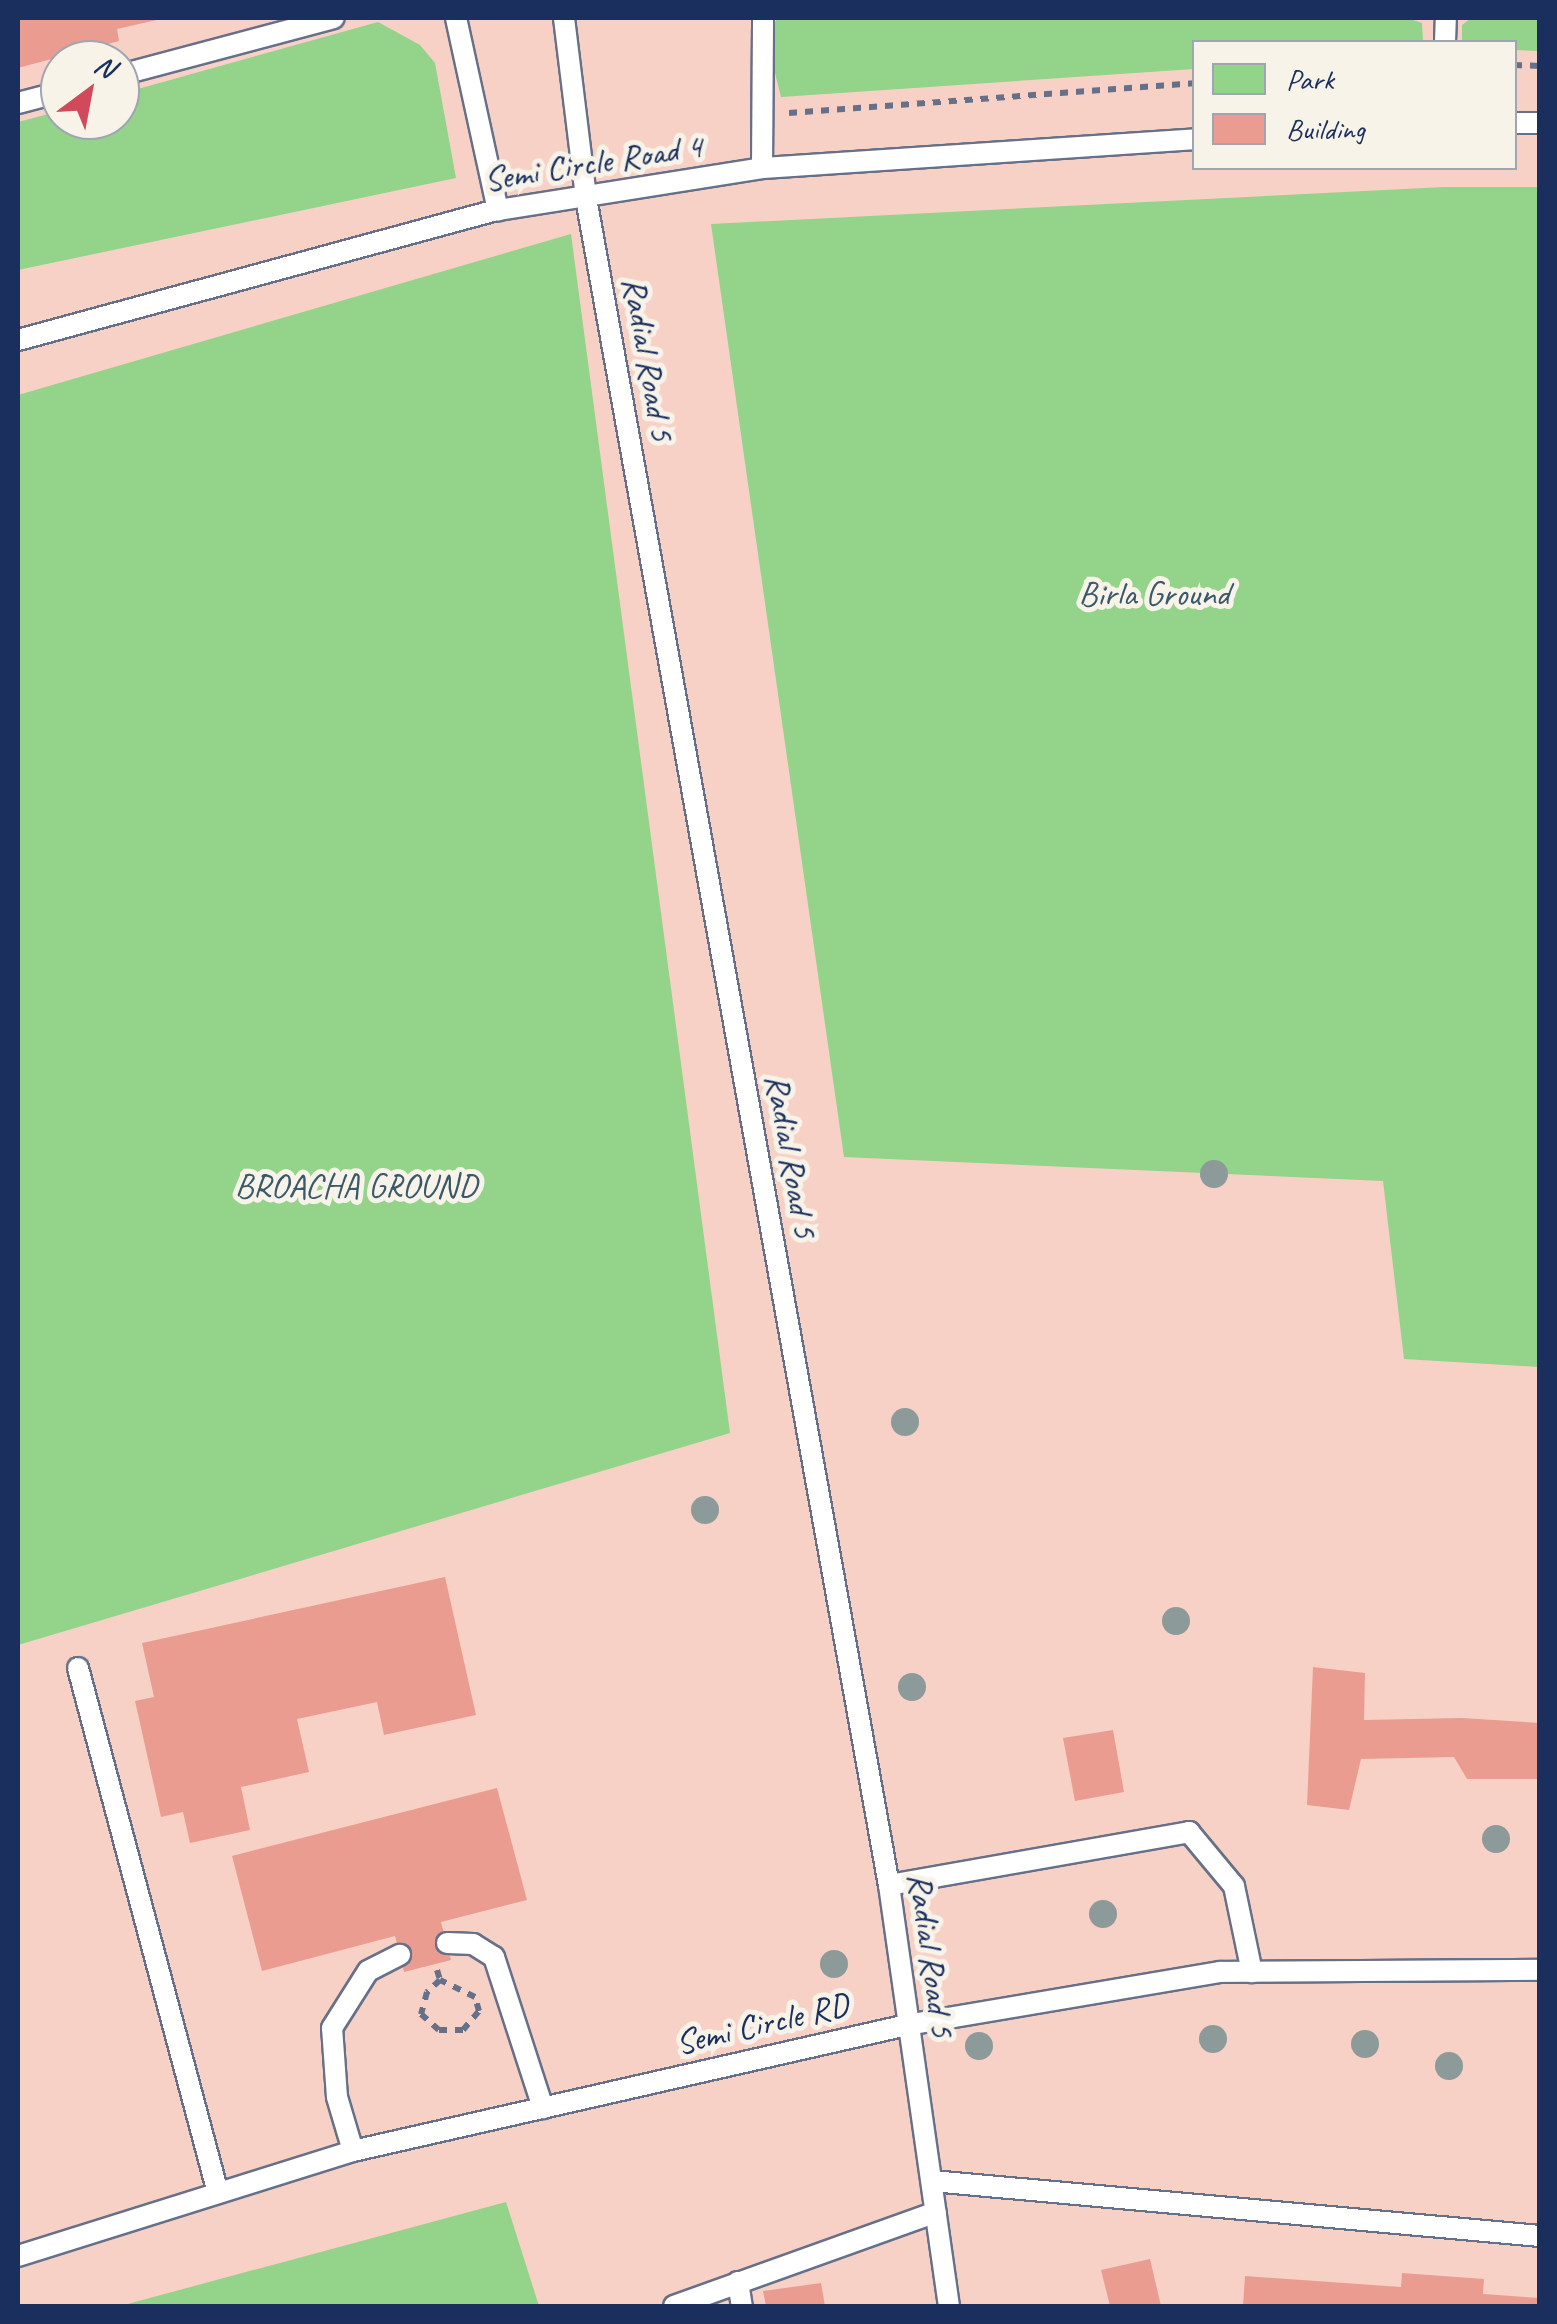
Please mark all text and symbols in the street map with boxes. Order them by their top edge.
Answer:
north arrow [40,40,140,140]
legend [1192,40,1517,170]
text: N [88,46,122,85]
text: Park [1286,60,1334,98]
text: Building [1286,110,1365,148]
street label: Semi Circle Road 4 [482,125,704,201]
street label: Radial Road 5 [613,274,683,444]
park label: Birla Ground [1079,573,1229,615]
street label: Radial Road 5 [756,1071,826,1241]
park label: BROACHA GROUND [235,1165,477,1207]
street label: Radial Road 5 [899,1870,963,2040]
street label: Semi Circle RD [672,1984,852,2064]

